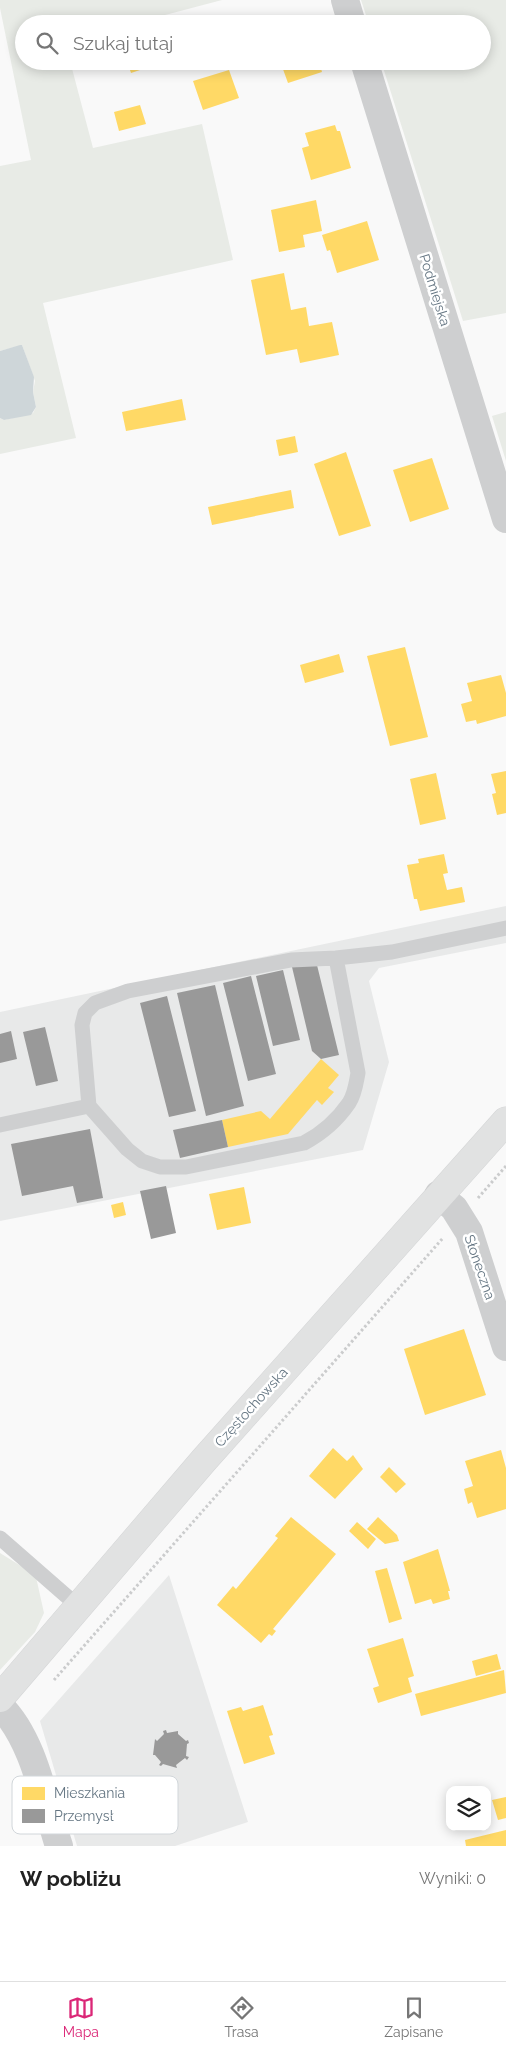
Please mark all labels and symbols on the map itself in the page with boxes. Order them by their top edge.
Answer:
street label: Podmiejska [416,252,454,328]
street label: Słoneczna [461,1232,499,1302]
street label: Częstochowska [211,1364,291,1450]
legend [12,1776,178,1834]
text: Mieszkania [54,1785,125,1801]
text: Przemysł [54,1808,114,1824]

